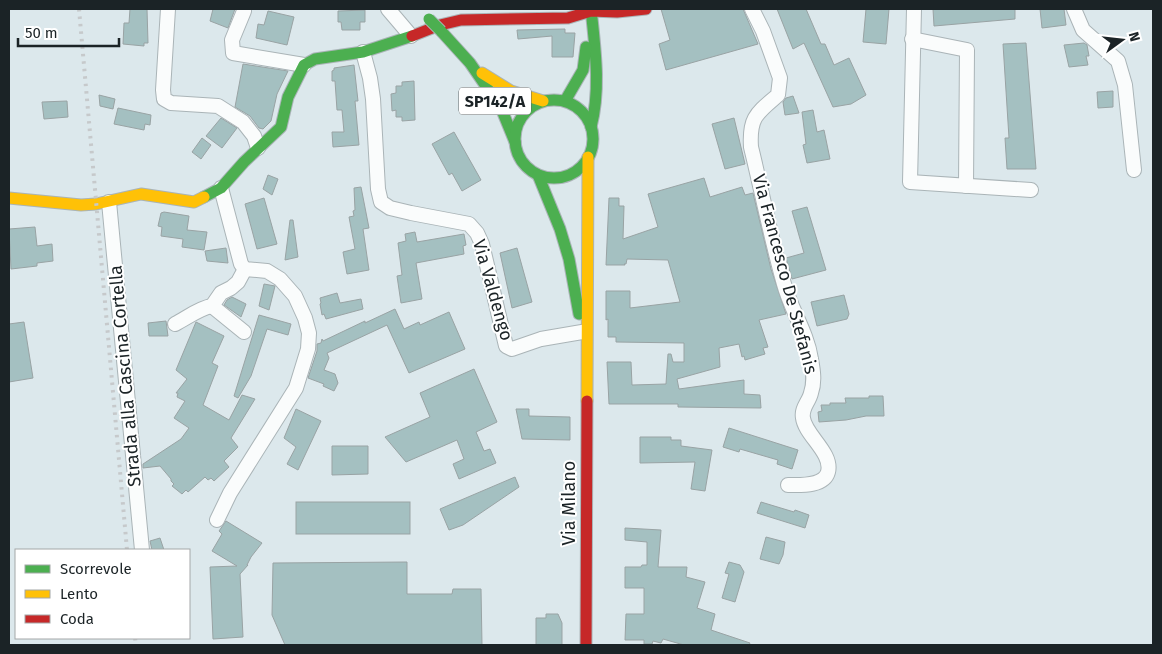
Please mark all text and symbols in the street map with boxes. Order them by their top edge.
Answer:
scale bar [18,15,119,47]
north arrow [1097,15,1147,65]
text: 50 m [25,24,58,42]
text: N [1125,30,1143,43]
road number: SP142/A [459,88,531,114]
street label: Via Francesco De Stefanis [748,172,822,376]
street label: Via Valdengo [468,237,518,343]
street label: Strada alla Cascina Cortella [104,264,146,488]
street label: Via Milano [558,461,580,545]
legend [15,549,190,639]
text: Scorrevole [60,560,132,578]
text: Lento [60,585,98,603]
text: Coda [60,610,94,628]

